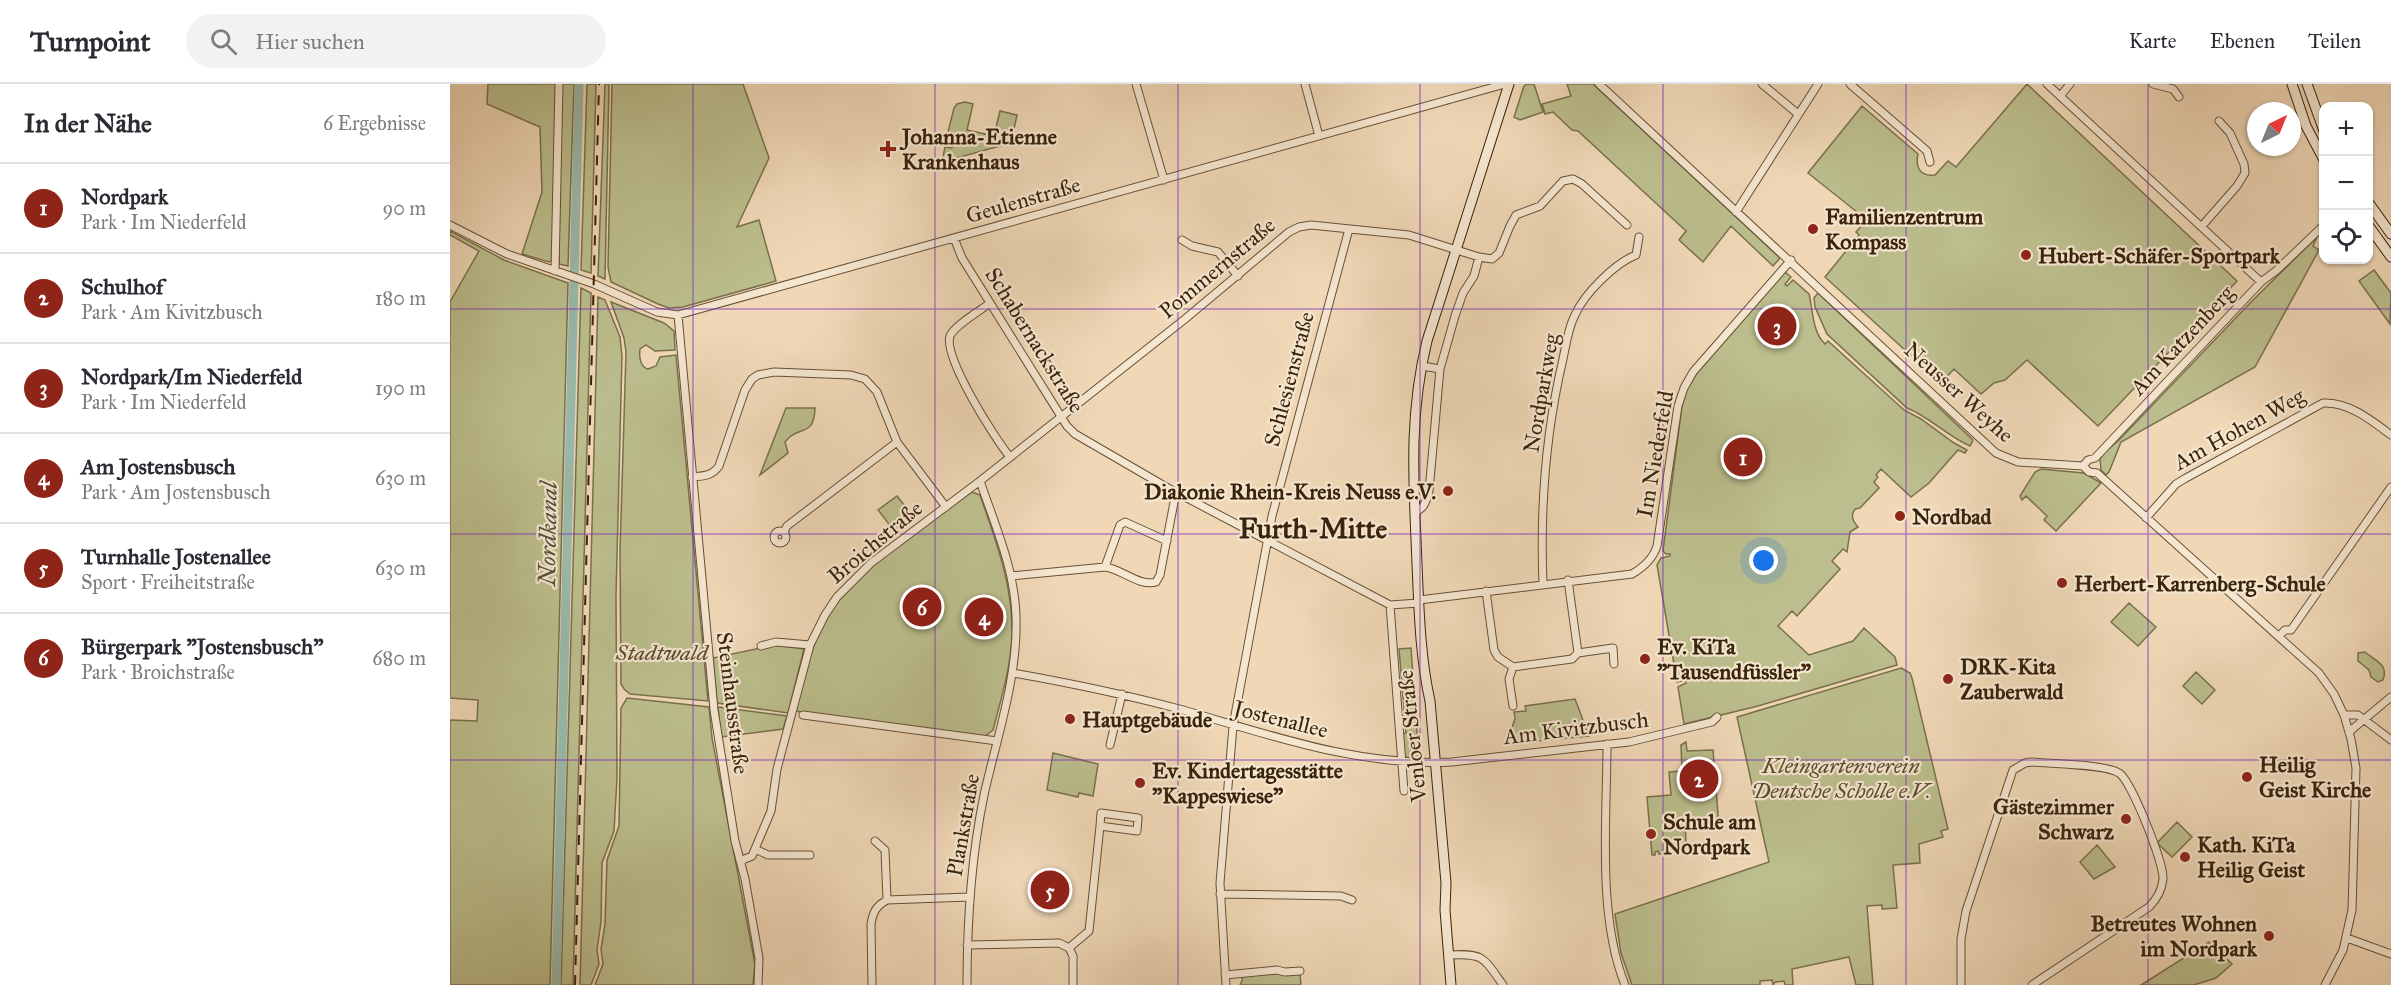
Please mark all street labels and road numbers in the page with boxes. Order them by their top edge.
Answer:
street label: Geulenstraße [963,171,1083,229]
street label: Pommernstraße [1153,212,1281,324]
street label: Schabernackstraße [980,262,1090,418]
street label: Am Katzenberg [2124,279,2240,401]
street label: Schlesienstraße [1258,309,1320,449]
street label: Nordparkweg [1517,330,1565,455]
street label: Neusser Weyhe [1899,336,2019,448]
street label: Am Hohen Weg [2168,382,2310,477]
street label: Im Niederfeld [1631,389,1679,519]
street label: Broichstraße [822,495,928,589]
street label: Steinhausstraße [711,631,755,775]
street label: Venloer Straße [1392,669,1432,804]
street label: Jostenallee [1229,694,1331,744]
street label: Am Kivitzbusch [1501,706,1650,750]
street label: Plankstraße [941,772,985,878]

